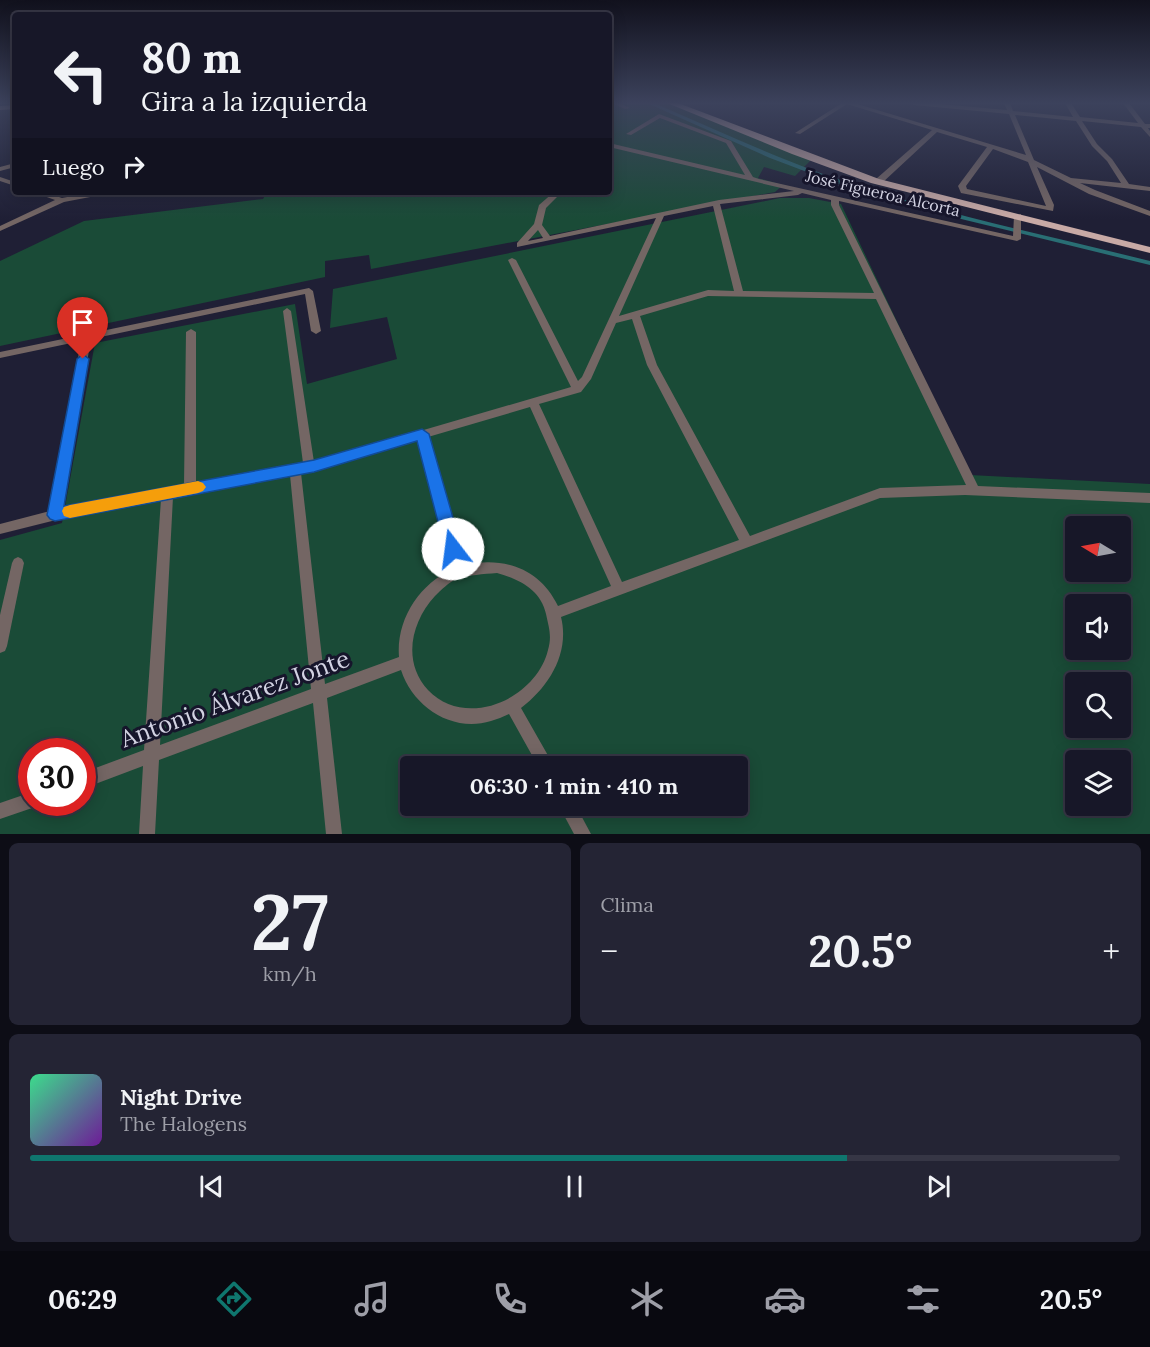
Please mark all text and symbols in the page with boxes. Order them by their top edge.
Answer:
text: 80 m [141,31,241,85]
icon: left [42,36,120,114]
text: Gira a la izquierda [141,84,368,118]
icon: right [117,150,150,183]
text: Luego [42,153,105,181]
street label: José Figueroa Alcorta [803,165,962,221]
pin [57,297,108,359]
icon: arrive [66,306,99,339]
north arrow [1065,516,1131,582]
map controls [1065,516,1131,816]
position arrow [421,517,485,581]
button: sound [1065,594,1131,660]
street label: Antonio Álvarez Jonte [115,643,354,755]
button: search [1065,672,1131,738]
speed limit sign: 30 [18,738,96,816]
button: layers [1065,750,1131,816]
text: 06:30 · 1 min · 410 m [470,772,678,800]
text: 27 [251,872,329,971]
text: Clima [601,892,654,917]
text: 20.5° [808,922,912,979]
text: − [601,930,618,972]
text: + [1102,930,1120,972]
text: km/h [263,961,317,986]
text: Night Drive [120,1083,242,1111]
text: The Halogens [120,1111,247,1136]
icon: previous [195,1170,228,1203]
icon: pause [558,1170,591,1203]
icon: next [922,1170,955,1203]
icon: directions [213,1278,255,1320]
icon: music [351,1278,393,1320]
icon: phone [489,1278,531,1320]
icon: climate [626,1278,668,1320]
icon: car [764,1278,806,1320]
icon: filters [902,1278,944,1320]
text: 06:29 [48,1282,117,1316]
text: 20.5° [1040,1282,1102,1316]

